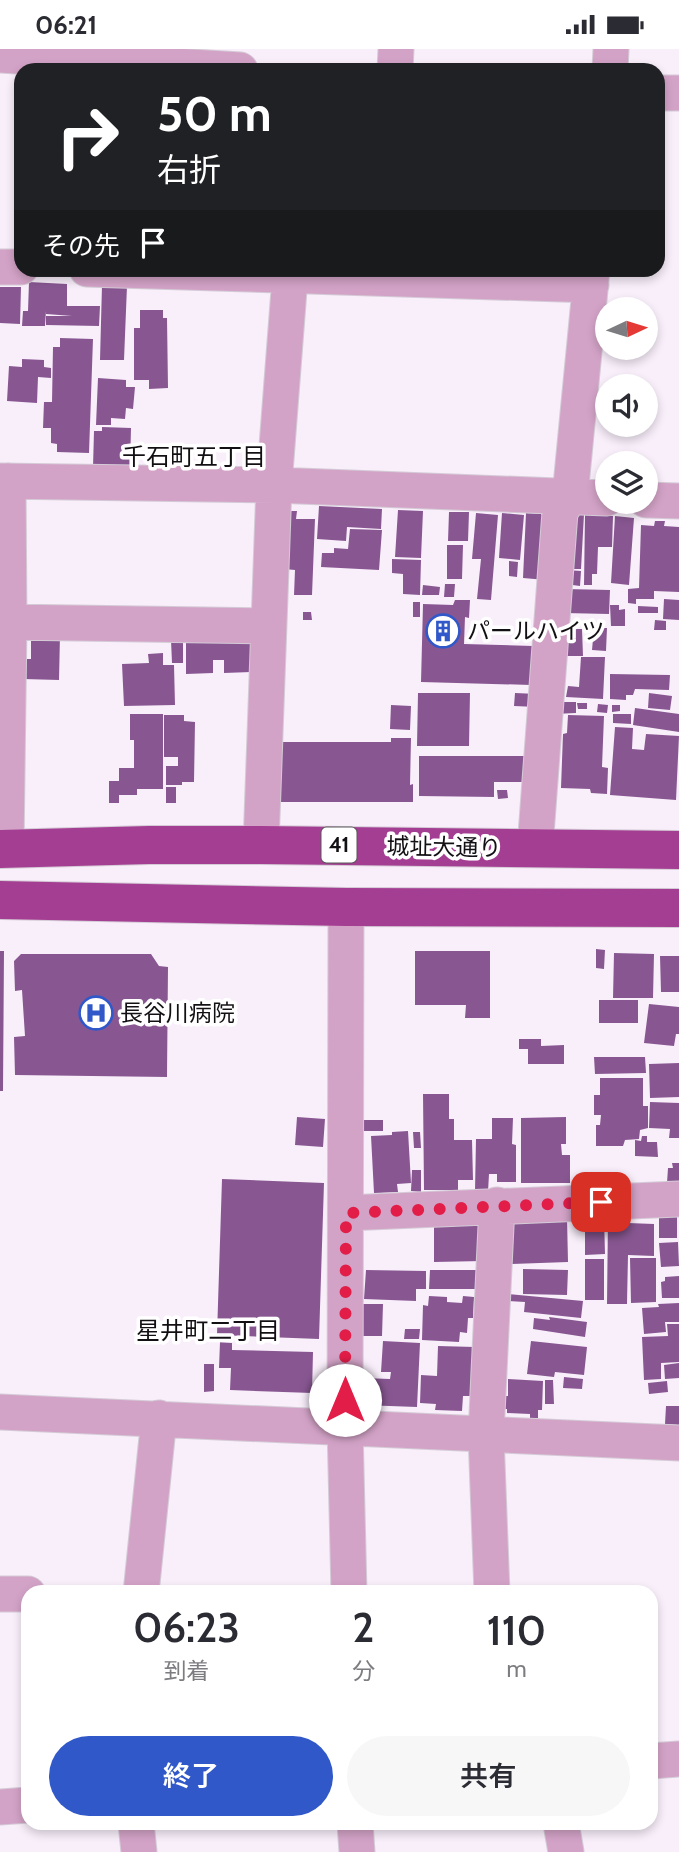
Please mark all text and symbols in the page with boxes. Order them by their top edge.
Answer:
text: 06:21 [35,9,97,41]
text: 50 m [157,84,272,143]
icon: right [42,91,133,182]
text: 右折 [157,150,221,189]
icon: arrive [134,224,172,262]
text: その先 [42,230,120,262]
north arrow [595,297,658,361]
map controls [595,297,658,514]
button: sound [595,374,658,437]
district label: 千石町五丁目 [122,442,266,471]
button: layers [595,451,658,514]
building icon: パールハイツ [424,612,462,650]
place label: パールハイツ [467,617,605,645]
road number: 41 [322,827,356,863]
street label: 城址大通り [386,832,502,862]
hospital icon: 長谷川病院 [77,994,115,1032]
place label: 長谷川病院 [120,999,235,1027]
pin [571,1172,631,1232]
icon: arrive [582,1183,620,1221]
district label: 星井町二丁目 [136,1316,280,1345]
position arrow [308,1363,382,1437]
text: 06:23 [133,1601,240,1653]
text: 2 [352,1601,375,1653]
text: 110 [487,1604,546,1656]
text: m [506,1655,527,1683]
text: 到着 [163,1657,209,1685]
text: 分 [352,1657,375,1685]
button: 終了 [49,1736,333,1816]
button: 共有 [347,1736,630,1816]

